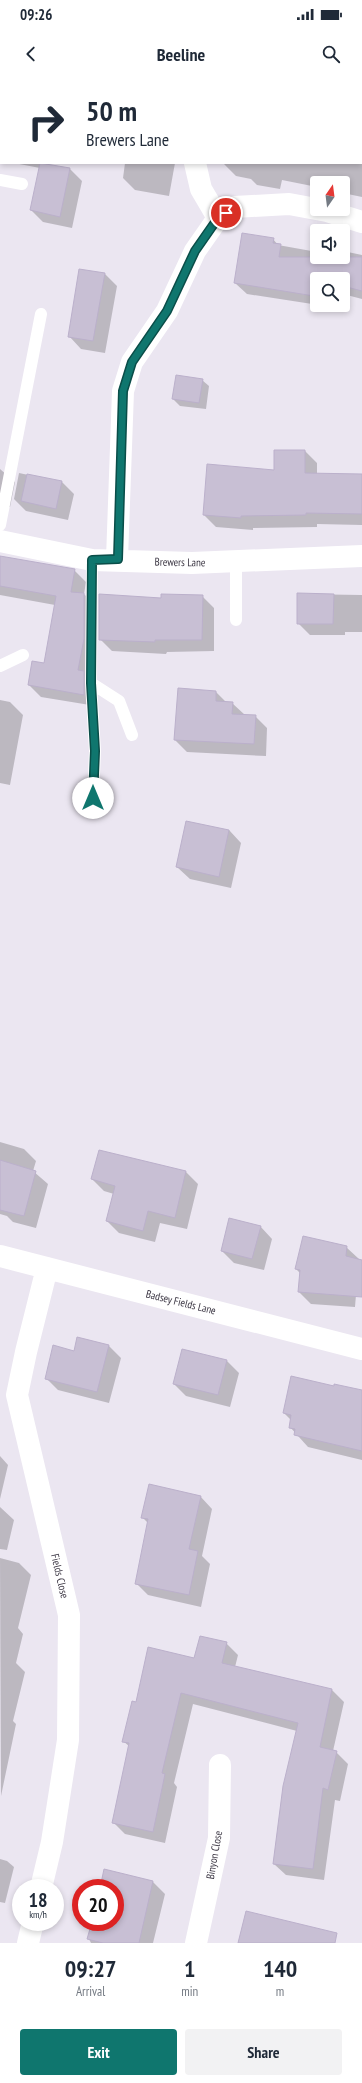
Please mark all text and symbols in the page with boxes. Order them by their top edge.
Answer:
text: 09:26 [20,5,52,24]
icon: back [20,43,42,65]
text: Beeline [157,43,205,66]
icon: search [320,43,342,65]
text: 50 m [86,92,137,129]
icon: right [20,96,72,148]
text: Brewers Lane [86,128,169,151]
north arrow [310,176,350,216]
map controls [310,176,350,312]
pin [209,196,243,230]
icon: arrive [215,202,237,224]
button: sound [310,224,350,264]
button: search [310,272,350,312]
street label: Brewers Lane [154,555,206,569]
position arrow [72,777,114,819]
street label: Badsey Fields Lane [145,1287,218,1318]
street label: Fields Close [48,1552,72,1600]
street label: Binyon Close [203,1829,225,1880]
speed limit sign: 20 [72,1879,124,1931]
text: 18 [28,1887,48,1913]
text: km/h [29,1908,47,1921]
text: 09:27 [65,1953,117,1984]
text: 1 [184,1953,195,1984]
text: 140 [263,1953,297,1984]
text: Arrival [76,1983,105,2000]
text: min [181,1983,198,2000]
text: m [276,1983,284,2000]
button: Exit [20,2029,177,2075]
button: Share [185,2029,342,2075]

